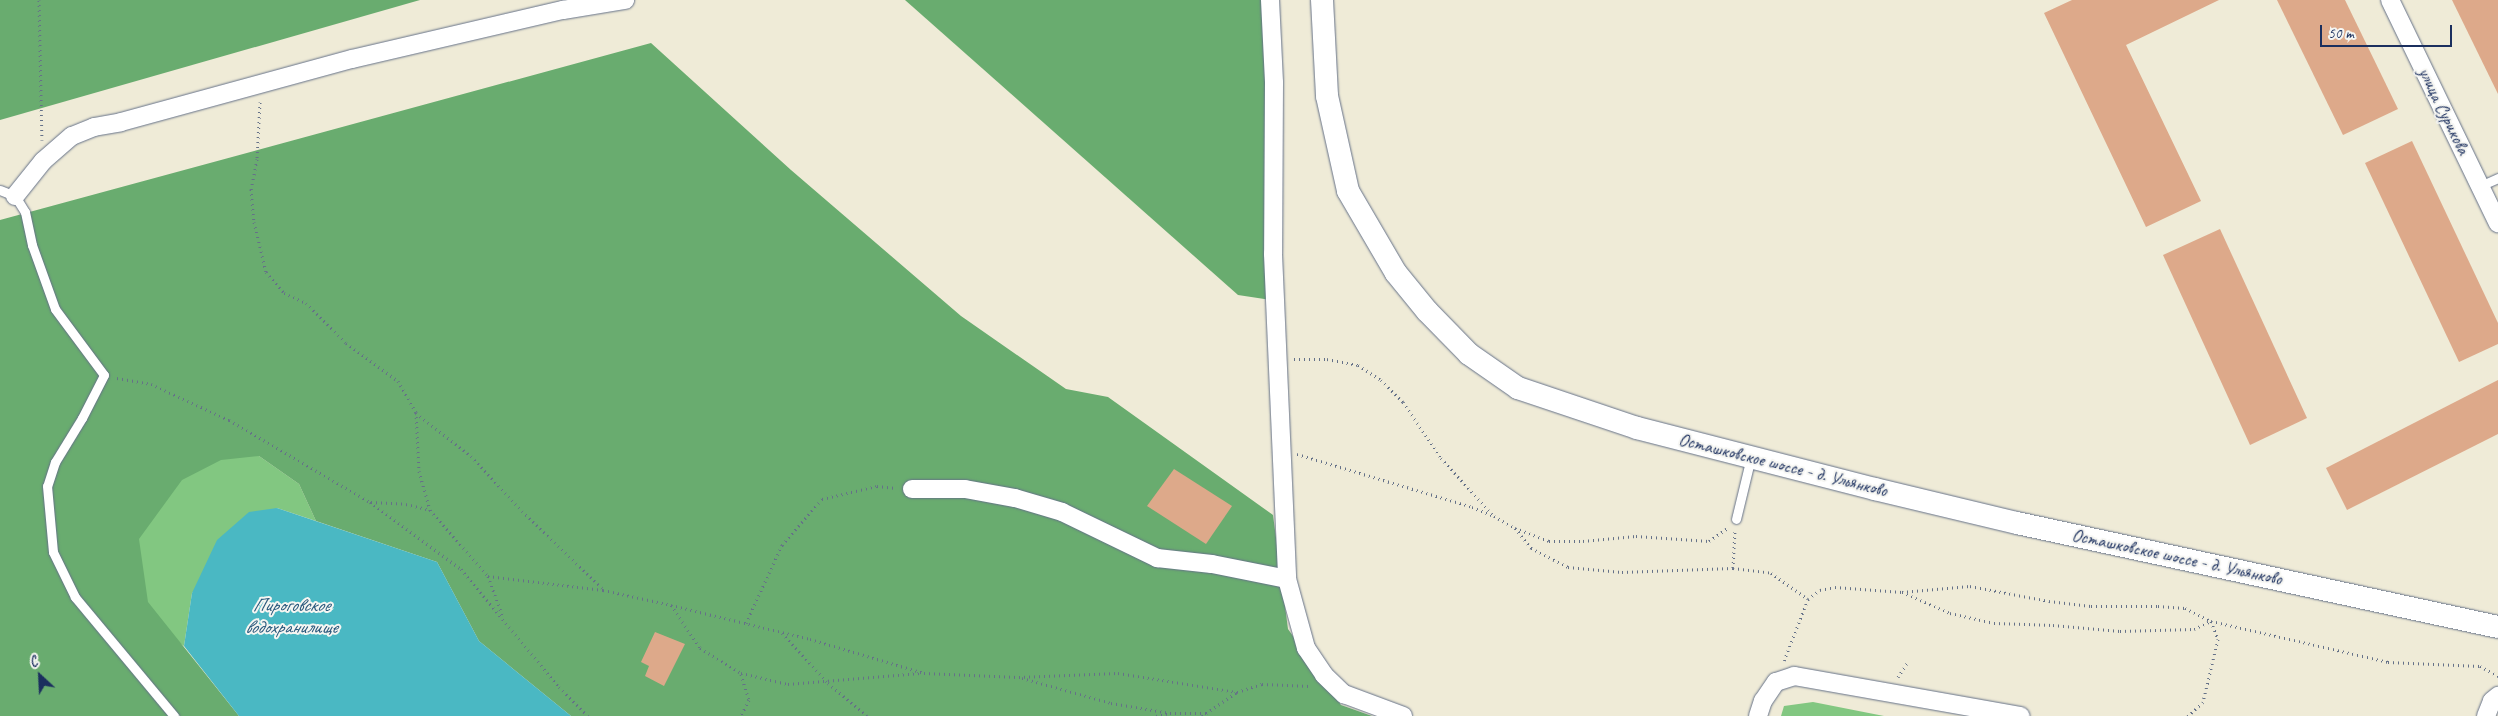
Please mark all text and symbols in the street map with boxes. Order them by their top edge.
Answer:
scale bar [2323,15,2456,47]
text: 50 m [2328,24,2354,43]
street label: улица Сурикова [2414,64,2474,158]
street label: Осташковское шоссе - д. Ульянково [1676,429,1890,501]
street label: Осташковское шоссе - д. Ульянково [2070,524,2284,590]
water label: Пироговское водохранилище [245,595,337,639]
north arrow [15,651,65,701]
text: С [27,653,40,671]

